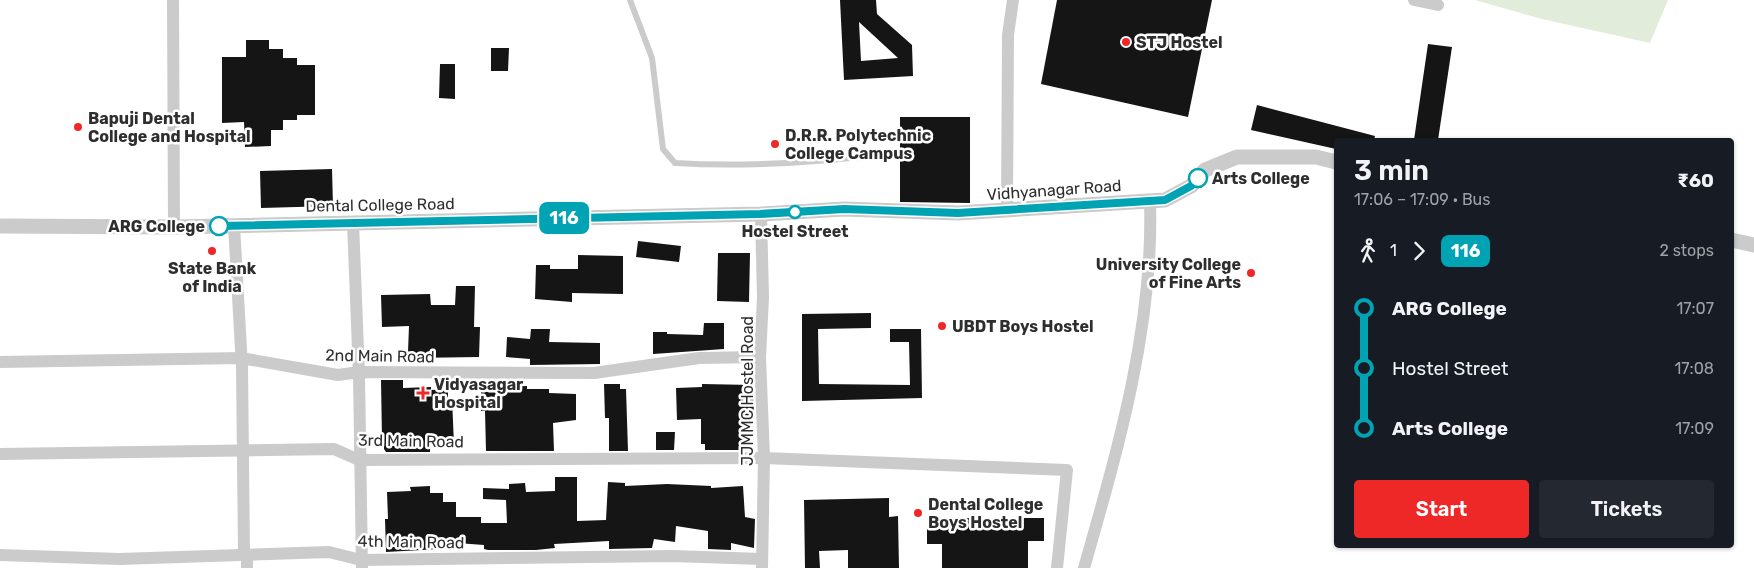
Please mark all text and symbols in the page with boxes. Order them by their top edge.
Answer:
place label: STJ Hostel [1136,33,1223,52]
marker: STJ Hostel [1120,36,1132,48]
place label: Bapuji Dental College and Hospital [88,109,251,146]
marker: Bapuji Dental College and Hospital [72,121,84,133]
place label: D.R.R. Polytechnic College Campus [785,126,931,163]
marker: D.R.R. Polytechnic College Campus [769,138,781,150]
text: 3 min [1354,154,1429,187]
marker: Arts College [1188,168,1208,188]
place label: Arts College [1212,169,1310,188]
text: ₹60 [1677,169,1714,192]
street label: Vidhyanagar Road [986,176,1122,204]
text: 17:06 – 17:09 · Bus [1354,190,1490,209]
street label: Dental College Road [305,194,455,216]
line badge: 116 [535,202,593,234]
marker: Hostel Street [788,205,802,219]
text: 116 [549,207,579,229]
marker: ARG College [209,216,229,236]
place label: ARG College [108,217,205,236]
place label: Hostel Street [741,222,849,241]
icon: walk [1354,237,1382,265]
icon: forward [1405,237,1433,265]
text: 116 [1451,240,1480,262]
text: 1 [1390,241,1397,260]
text: 2 stops [1659,241,1714,260]
marker: State Bank of India [206,245,218,257]
place label: University College of Fine Arts [1096,255,1241,292]
place label: State Bank of India [168,259,257,296]
marker: University College of Fine Arts [1245,267,1257,279]
text: ARG College [1392,297,1507,320]
text: 17:07 [1676,299,1714,318]
street label: JJMMC Hostel Road [738,316,757,466]
place label: UBDT Boys Hostel [952,317,1094,336]
marker: UBDT Boys Hostel [936,320,948,332]
street label: 2nd Main Road [325,346,435,366]
text: Hostel Street [1392,357,1508,380]
text: 17:08 [1675,359,1714,378]
place label: Vidyasagar Hospital [434,375,524,412]
marker: Vidyasagar Hospital [416,386,430,400]
text: Arts College [1392,417,1508,440]
text: 17:09 [1675,419,1714,438]
street label: 3rd Main Road [358,431,464,451]
button: Start [1354,480,1529,538]
button: Tickets [1539,480,1714,538]
place label: Dental College Boys Hostel [928,495,1043,532]
marker: Dental College Boys Hostel [912,507,924,519]
street label: 4th Main Road [357,532,465,552]

